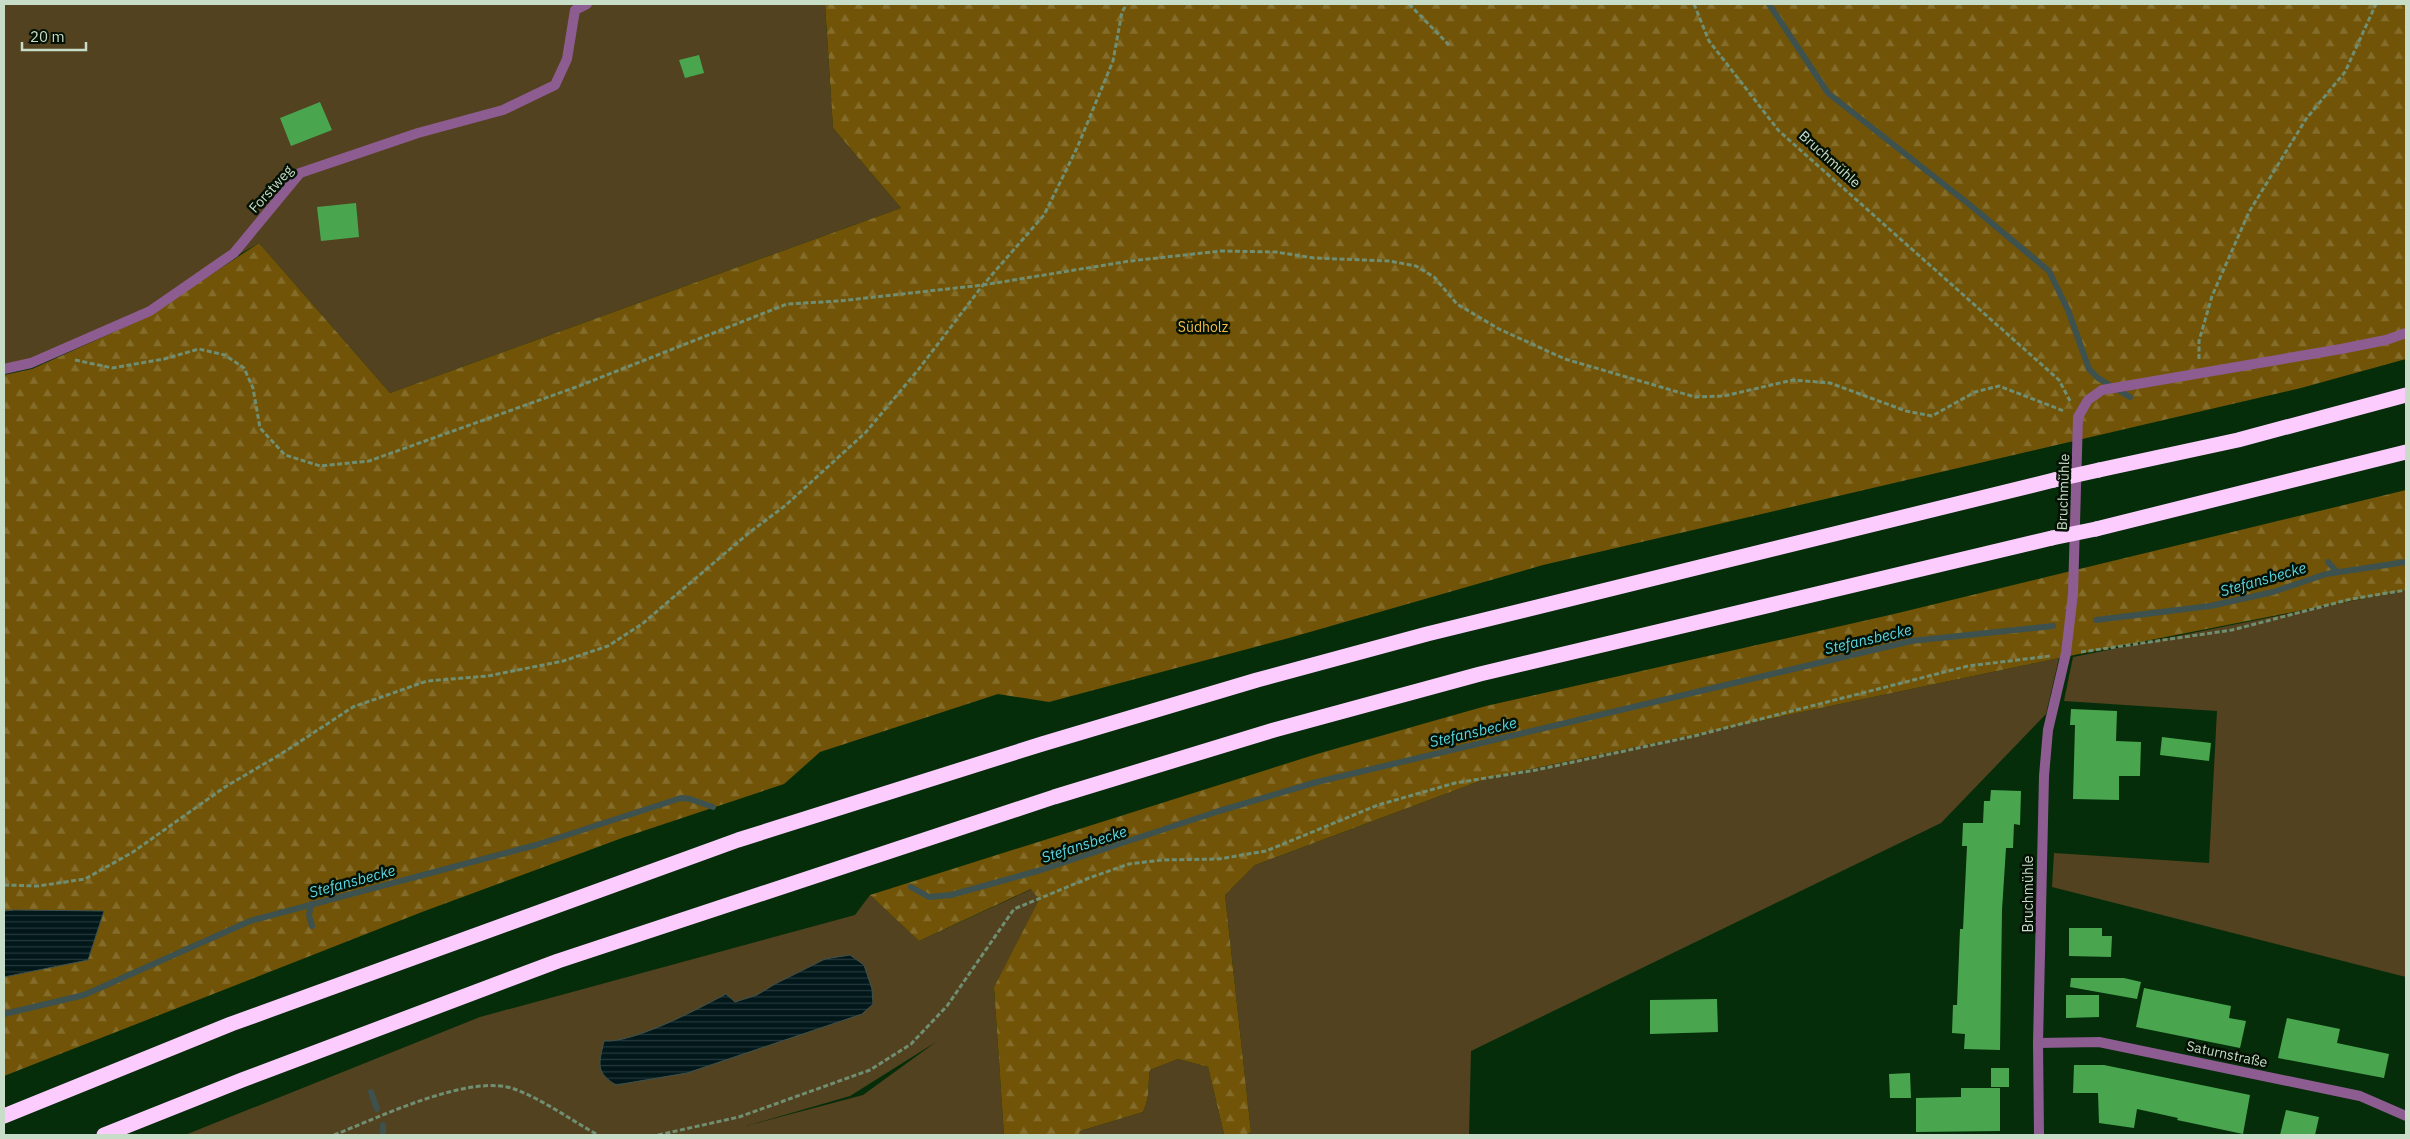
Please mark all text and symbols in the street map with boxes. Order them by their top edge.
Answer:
scale bar [22,20,86,52]
text: 20 m [30,27,65,46]
street label: Bruchmühle [1795,127,1865,192]
street label: Forstweg [245,161,297,217]
park label: Südholz [1178,318,1229,336]
street label: Bruchmühle [2053,453,2073,531]
water label: Stefansbecke [2218,558,2309,600]
water label: Stefansbecke [1823,620,1914,658]
water label: Stefansbecke [1428,713,1519,751]
water label: Stefansbecke [1039,821,1129,867]
street label: Bruchmühle [2019,855,2037,932]
water label: Stefansbecke [307,860,398,902]
street label: Saturnstraße [2185,1037,2269,1071]

